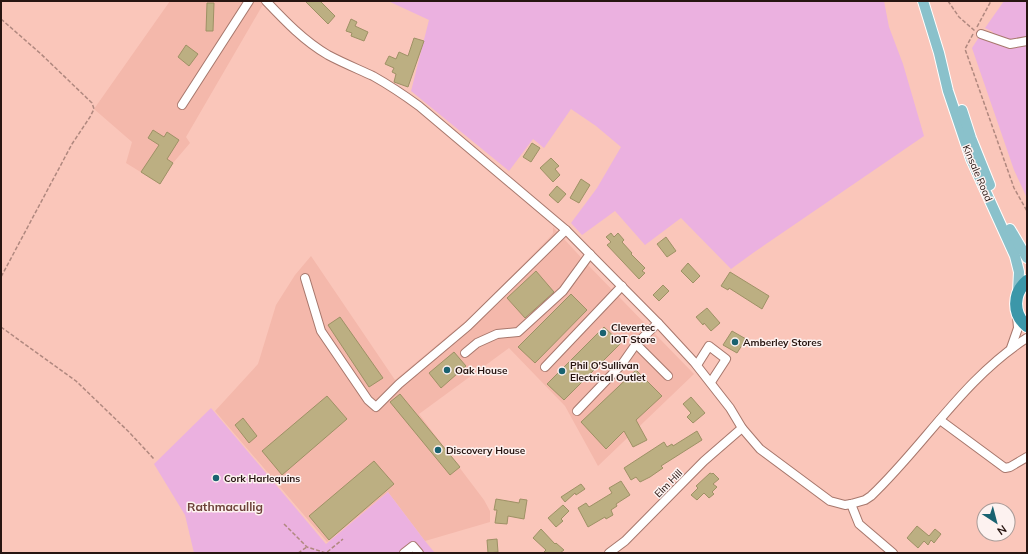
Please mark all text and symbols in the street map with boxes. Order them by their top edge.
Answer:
street label: Kinsale Road [960,143,995,204]
place label: Clevertec IOT Store [611,321,656,346]
marker: Clevertec IOT Store [598,328,608,338]
place label: Amberley Stores [743,336,822,349]
marker: Amberley Stores [730,337,740,347]
place label: Phil O'Sullivan Electrical Outlet [570,359,646,384]
place label: Oak House [455,364,508,377]
marker: Oak House [442,365,452,375]
marker: Phil O'Sullivan Electrical Outlet [557,366,567,376]
place label: Discovery House [446,444,526,457]
marker: Discovery House [433,445,443,455]
street label: Elm Hill [652,467,685,500]
place label: Cork Harlequins [224,472,300,485]
marker: Cork Harlequins [211,473,221,483]
district label: Rathmacullig [187,499,263,514]
north arrow [976,502,1016,542]
text: N [994,522,1009,538]

